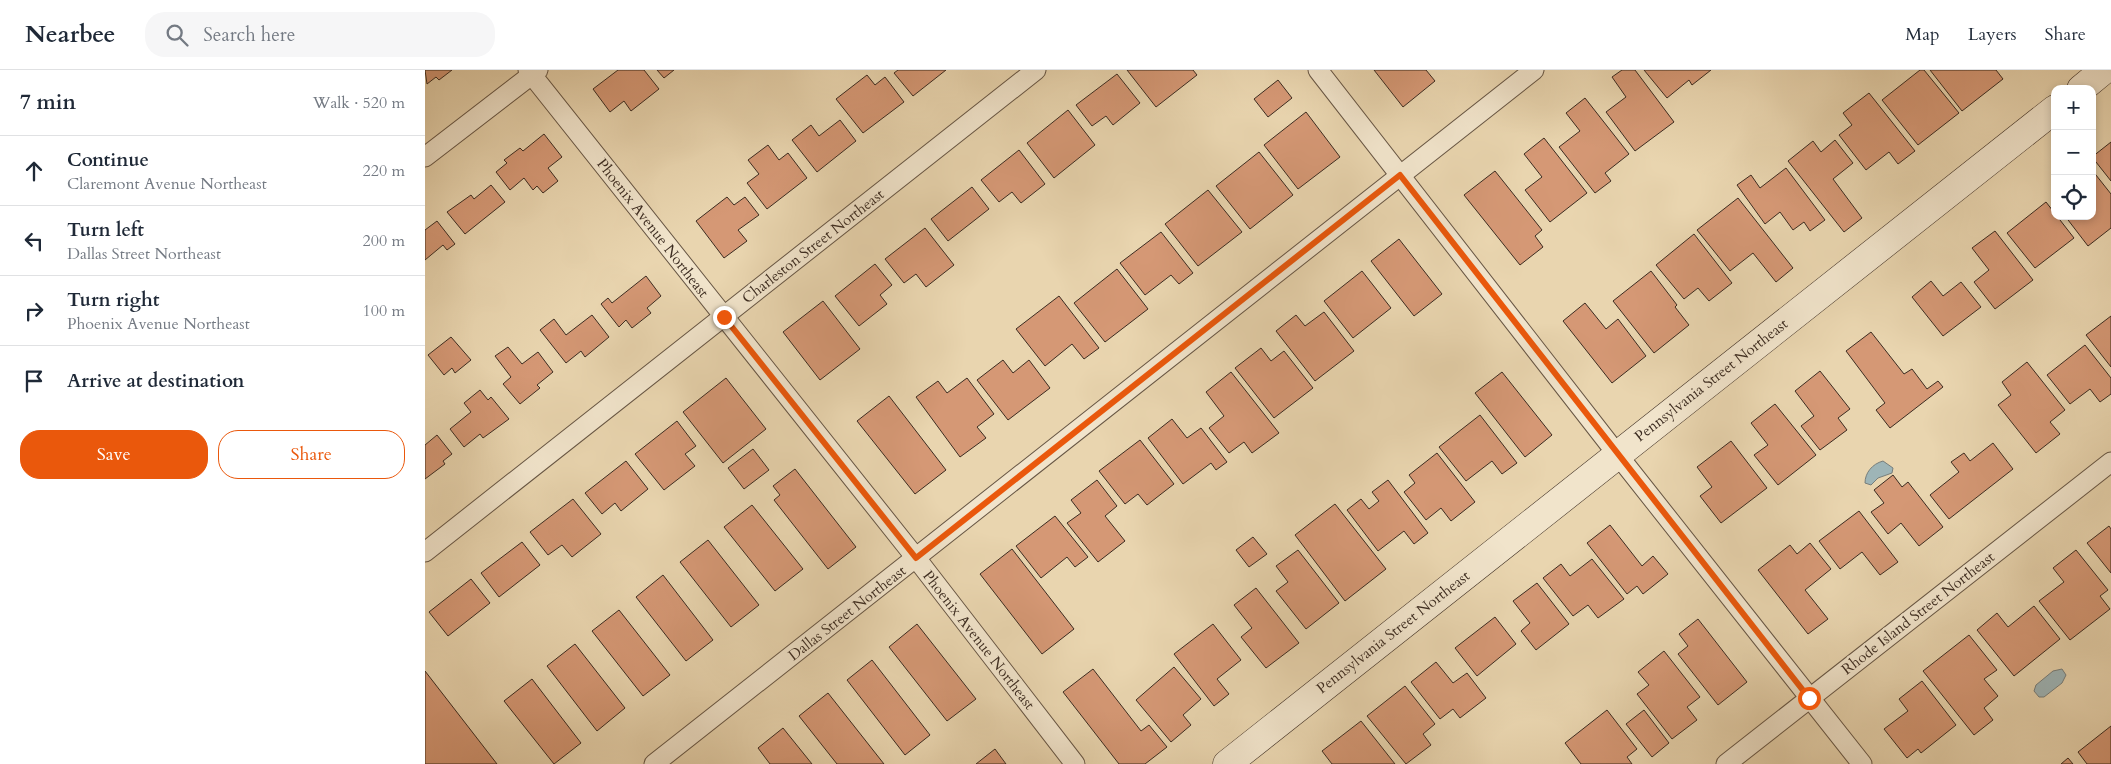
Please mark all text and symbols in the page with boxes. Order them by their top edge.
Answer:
search box [145,12,495,57]
text: Nearbee [25,18,115,51]
icon: search [163,21,191,49]
text: Search here [203,22,295,48]
text: Map [1905,22,1940,47]
text: Layers [1968,22,2017,47]
text: Share [2045,22,2086,47]
map controls [2051,85,2096,220]
button: + [2051,85,2096,130]
text: 7 min [20,88,76,117]
text: Walk · 520 m [313,92,405,114]
button: − [2051,130,2096,175]
text: Continue [67,147,149,173]
street label: Phoenix Avenue Northeast [592,154,714,302]
icon: ahead [20,157,48,185]
text: 220 m [363,160,405,182]
text: Claremont Avenue Northeast [67,173,267,195]
button: locate [2051,175,2096,220]
street label: Charleston Street Northeast [738,184,888,308]
text: Turn left [67,217,144,243]
icon: left [20,227,48,255]
text: 200 m [363,230,405,252]
text: Dallas Street Northeast [67,243,221,265]
text: Turn right [67,287,159,313]
icon: right [20,297,48,325]
text: 100 m [363,300,405,322]
route end [713,306,736,329]
text: Phoenix Avenue Northeast [67,313,250,335]
street label: Pennsylvania Street Northeast [1630,314,1792,446]
icon: arrive [20,367,48,395]
text: Arrive at destination [67,368,244,394]
button: Save [20,430,208,479]
button: Share [218,430,405,479]
street label: Rhode Island Street Northeast [1837,547,1999,679]
street label: Dallas Street Northeast [784,561,910,665]
street label: Phoenix Avenue Northeast [918,566,1040,714]
street label: Pennsylvania Street Northeast [1312,566,1474,698]
route start [1798,687,1821,710]

